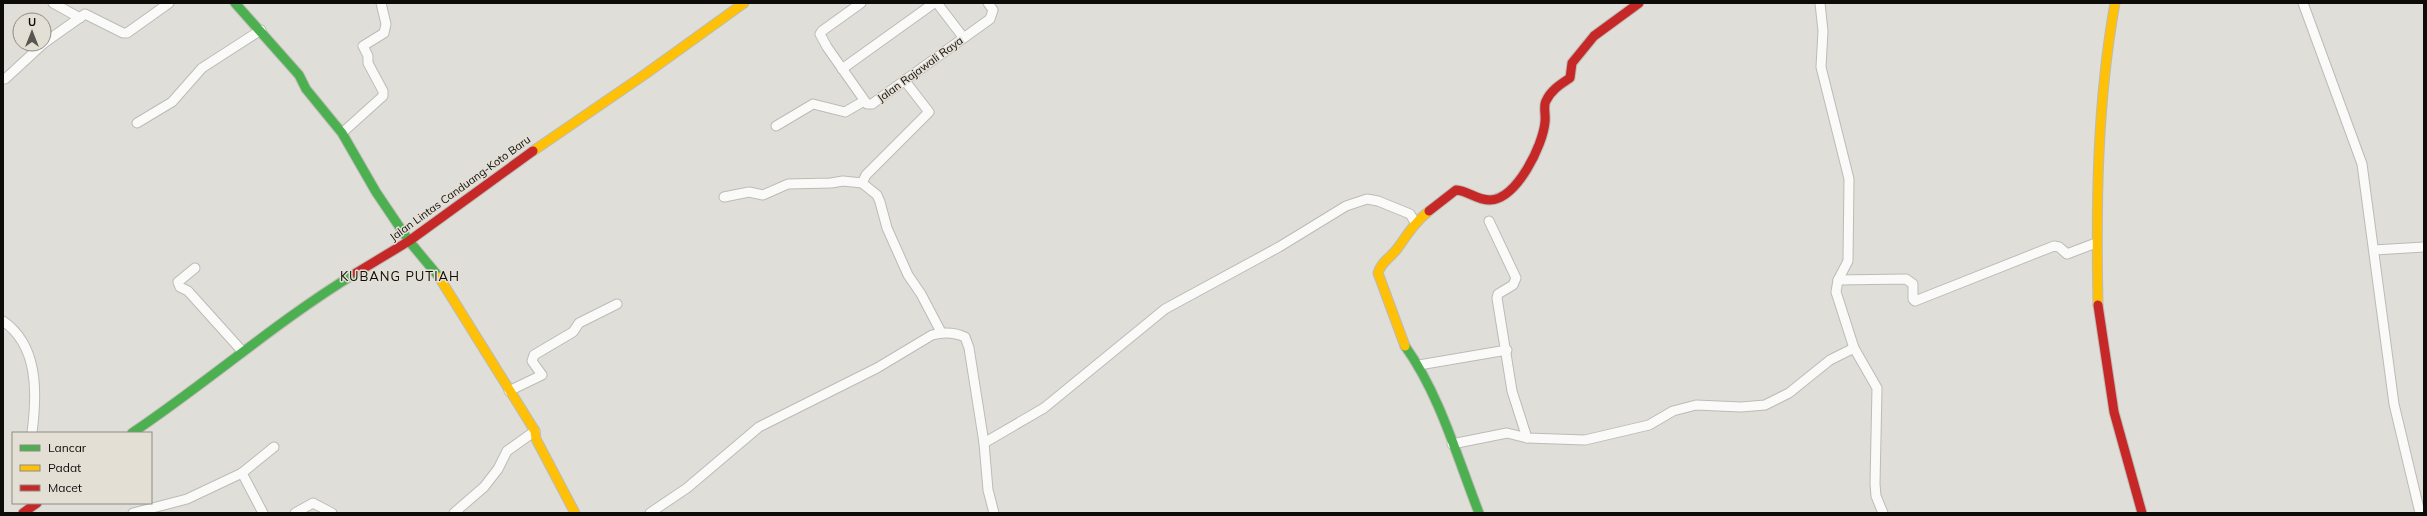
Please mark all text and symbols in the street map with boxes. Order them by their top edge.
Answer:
north arrow [12,12,52,52]
text: U [28,15,36,29]
street label: Jalan Rajawali Raya [874,33,966,105]
street label: Jalan Lintas Canduang-Koto Baru [387,132,533,244]
district label: KUBANG PUTIAH [340,268,460,284]
legend [12,432,152,504]
text: Lancar [48,440,87,455]
text: Padat [48,460,81,475]
text: Macet [48,480,82,495]

